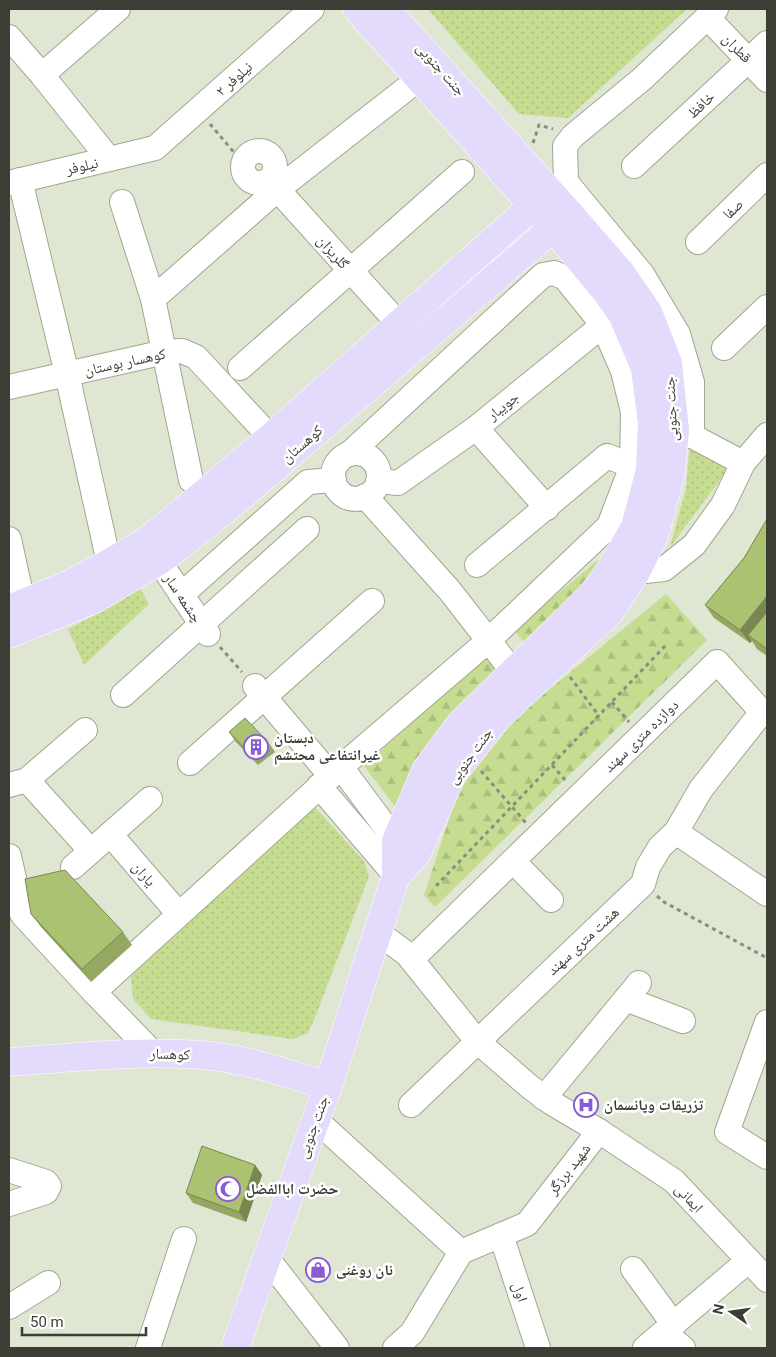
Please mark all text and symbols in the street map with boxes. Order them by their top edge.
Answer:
street label: قطران [718,29,755,67]
street label: جنت جنوبی [412,39,470,100]
street label: نیلوفر ۲ [212,58,256,100]
street label: خافظ [683,87,719,122]
street label: نیلوفر [63,154,100,179]
street label: صفا [719,195,747,223]
street label: گلریزان [312,231,353,274]
street label: کوهسار بوستان [82,345,168,380]
street label: جنت جنوبی [660,375,683,442]
street label: جویبار [483,387,523,425]
street label: کوهستان [278,421,327,468]
street label: چشمه سار [159,569,206,626]
street label: دوازده متری سهند [600,696,683,777]
street label: جنت جنوبی [444,724,498,788]
place label: دبستان غیرانتفاعی محتشم [274,729,381,765]
building icon: دبستان غیرانتفاعی محتشم [243,734,269,760]
street label: یاران [128,858,160,891]
street label: هشت متری سهند [543,903,623,980]
street label: کوهسار [148,1044,191,1064]
hospital icon: تزریقات وپانسمان [573,1092,599,1118]
street label: جنت جنوبی [293,1093,334,1161]
place label: تزریقات وپانسمان [604,1096,703,1114]
street label: شهید برزگر [543,1140,595,1199]
mosque icon: حضرت اباالفضل [215,1176,241,1202]
place label: حضرت اباالفضل [246,1180,339,1198]
street label: ایمانی [670,1180,707,1217]
shop icon: نان روغنی [305,1257,331,1283]
place label: نان روغنی [336,1261,393,1279]
street label: اول [507,1280,532,1304]
north arrow [706,1287,756,1337]
text: N [709,1302,727,1316]
scale bar [22,1304,146,1336]
text: 50 m [30,1313,64,1331]

